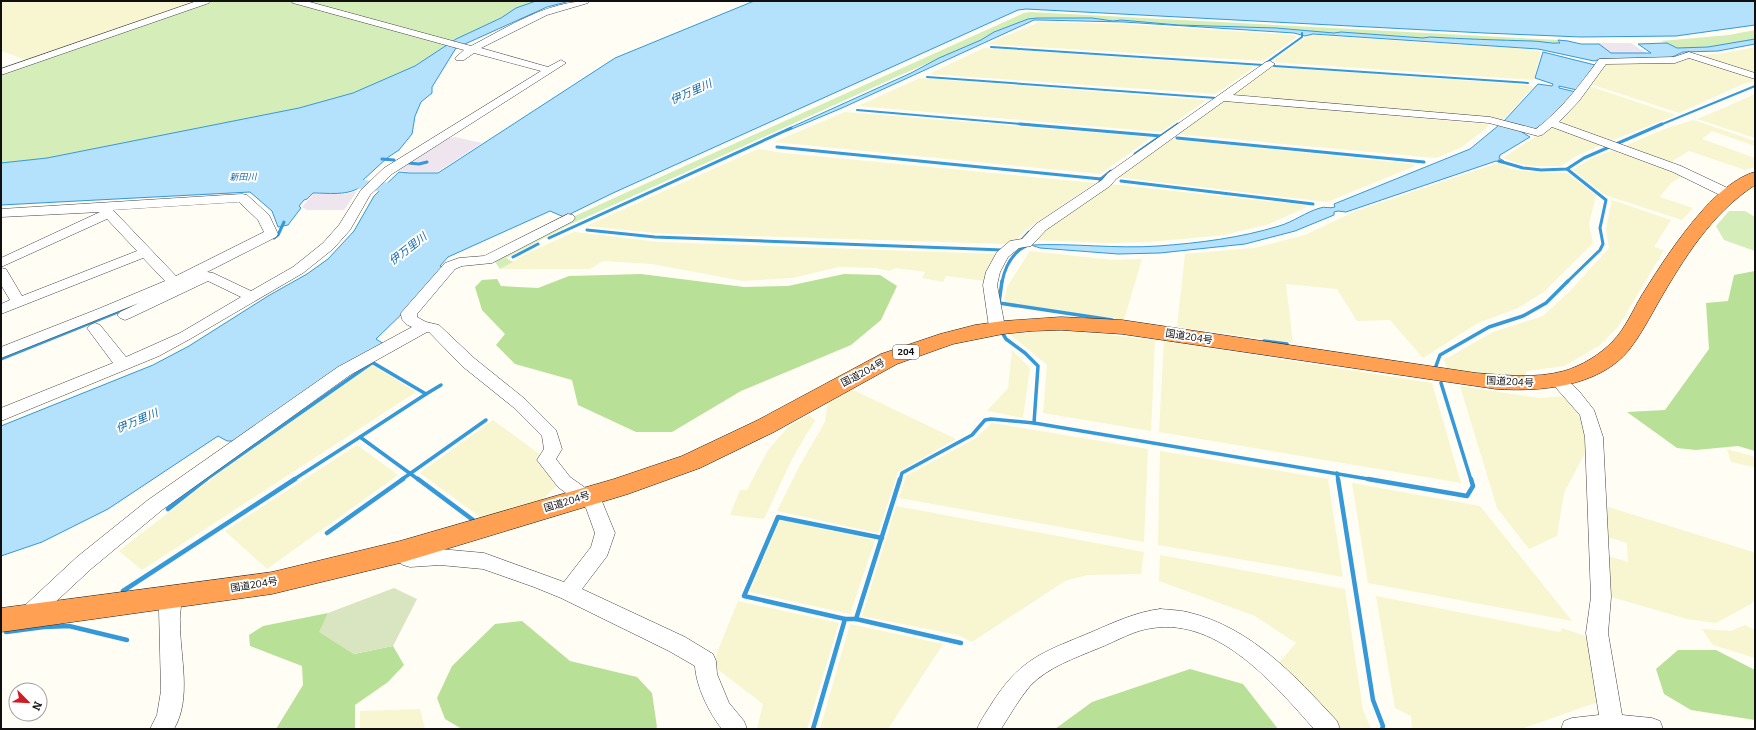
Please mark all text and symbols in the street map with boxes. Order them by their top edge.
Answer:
water label: 伊万里川 [668,77,715,107]
water label: 新田川 [229,172,258,182]
water label: 伊万里川 [387,230,430,268]
street label: 国道204号 [1165,327,1213,347]
road number: 204 [893,345,919,359]
street label: 国道204号 [839,357,887,389]
street label: 国道204号 [1486,375,1534,389]
water label: 伊万里川 [114,406,161,436]
street label: 国道204号 [542,489,592,515]
street label: 国道204号 [230,575,278,595]
north arrow [8,682,48,722]
text: N [29,699,44,713]

